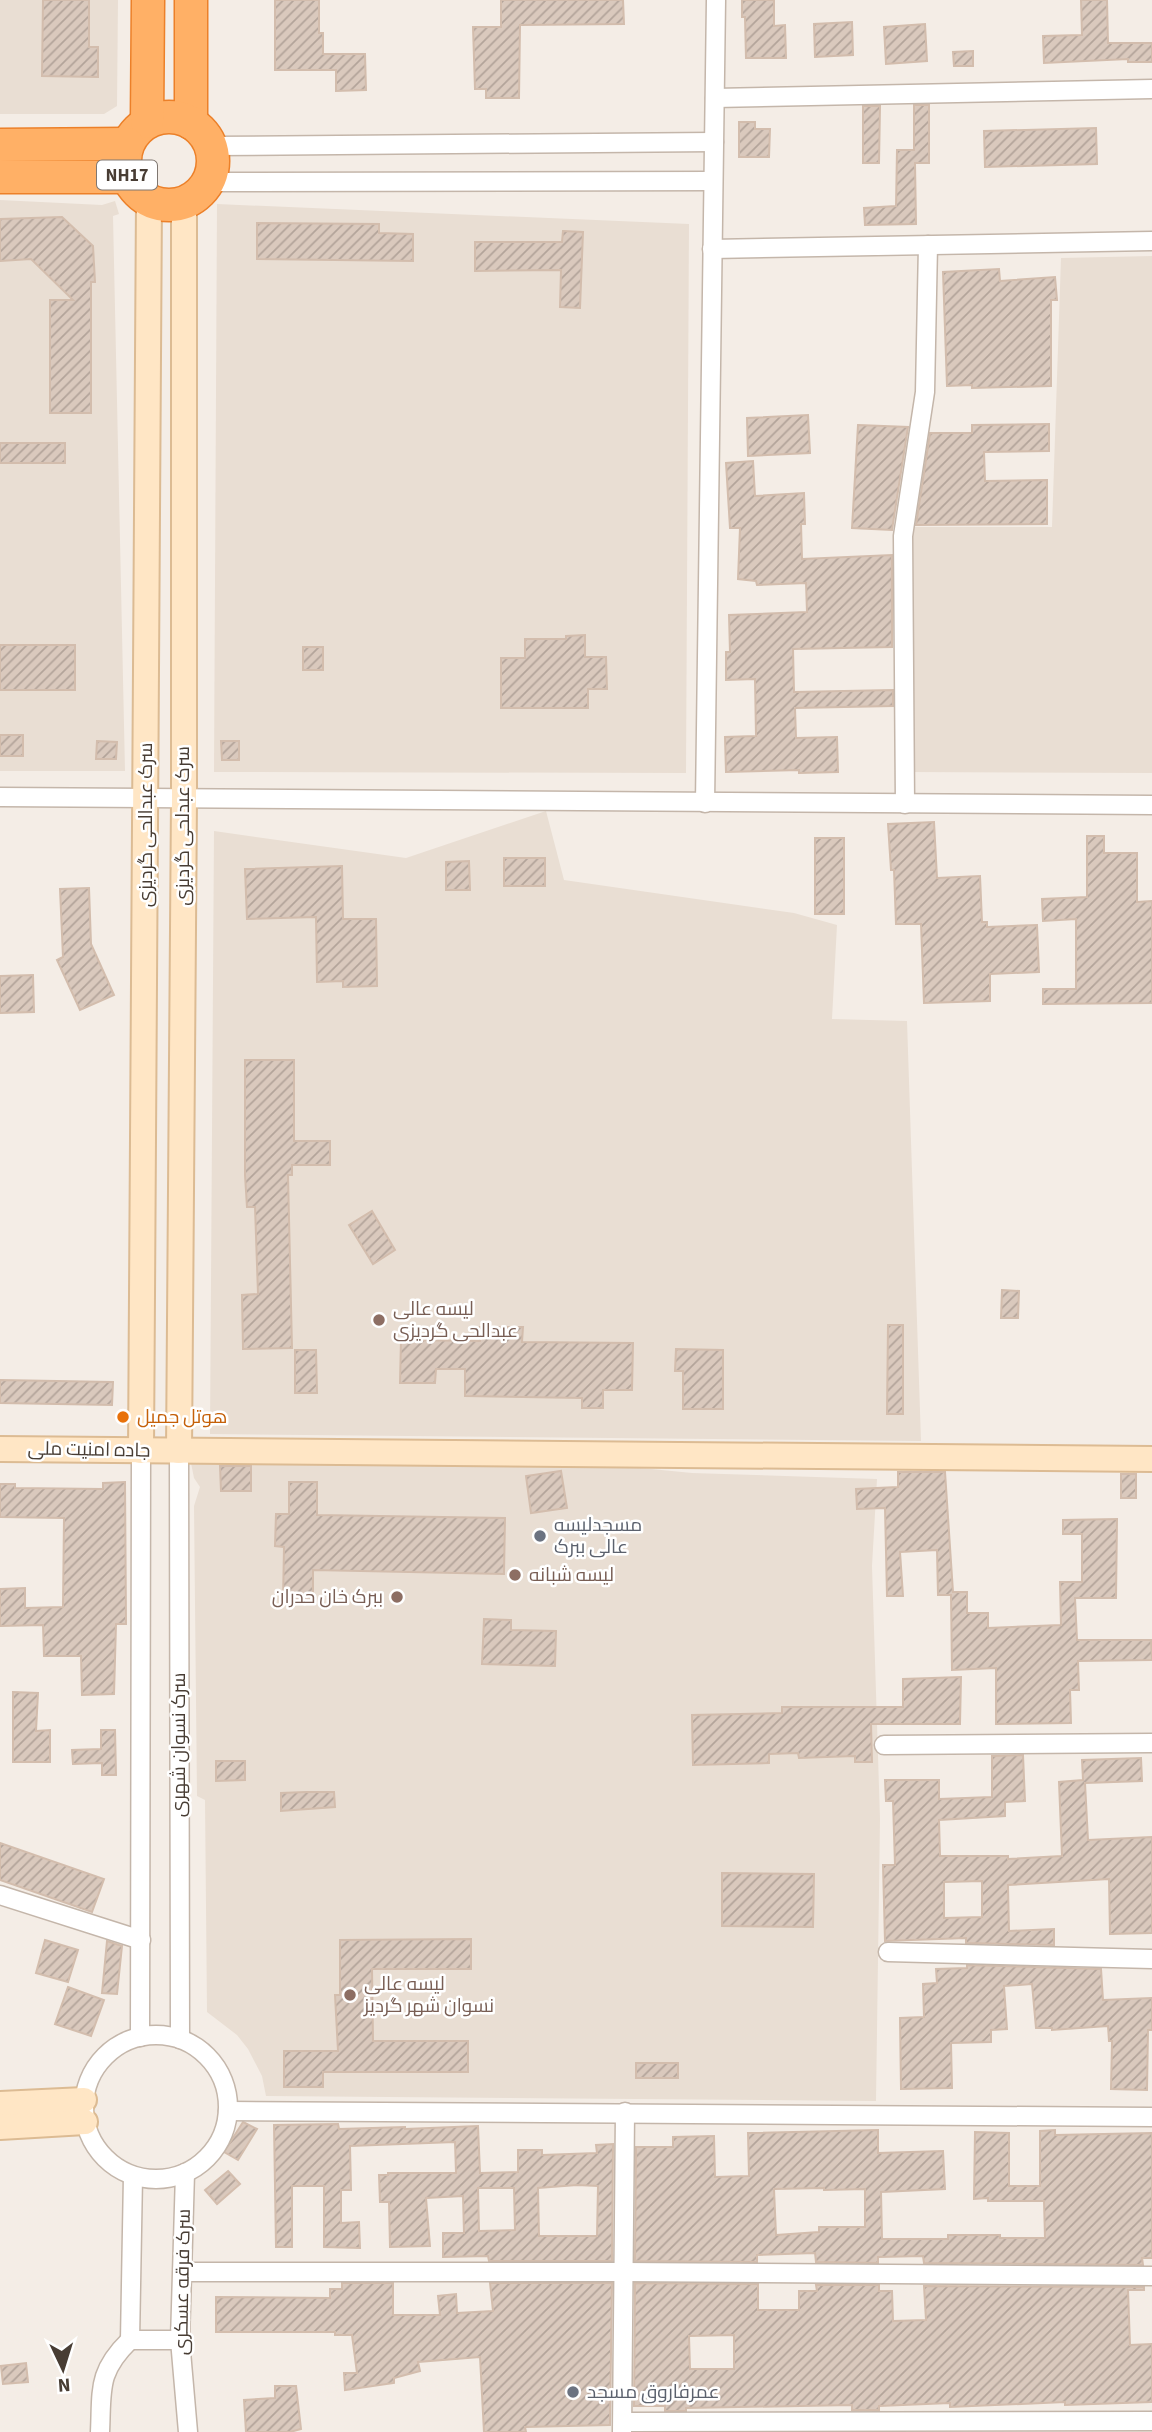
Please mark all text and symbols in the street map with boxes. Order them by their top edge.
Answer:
road number: NH17 [97,160,157,190]
street label: سرک عبدالحی گردیزی [133,743,160,907]
street label: سرک عبدلحی گردیزی [170,746,197,906]
place label: لیسه عالی عبدالحی گردیزی [393,1296,518,1345]
marker: لیسه عالی عبدالحی گردیزی [371,1312,387,1328]
place label: هوتل جمیل [137,1404,228,1431]
marker: هوتل جمیل [115,1409,131,1425]
street label: جاده امنیت ملی [27,1435,151,1465]
place label: مسجدلیسه عالی ببرک [554,1512,642,1561]
marker: مسجدلیسه عالی ببرک [532,1528,548,1544]
place label: لیسه شبانه [529,1562,614,1589]
marker: لیسه شبانه [507,1567,523,1583]
place label: ببرک خان حدران [272,1584,383,1611]
marker: ببرک خان حدران [389,1589,405,1605]
street label: سرک نسوان شهری [166,1673,193,1817]
place label: لیسه عالی نسوان شهر گردیز [363,1971,494,2020]
marker: لیسه عالی نسوان شهر گردیز [342,1987,358,2003]
street label: سرک فرقه عسکری [168,2209,198,2355]
north arrow [28,2334,98,2404]
text: N [57,2371,71,2398]
place label: عمرفاروق مسجد [587,2379,720,2406]
marker: عمرفاروق مسجد [565,2384,581,2400]

